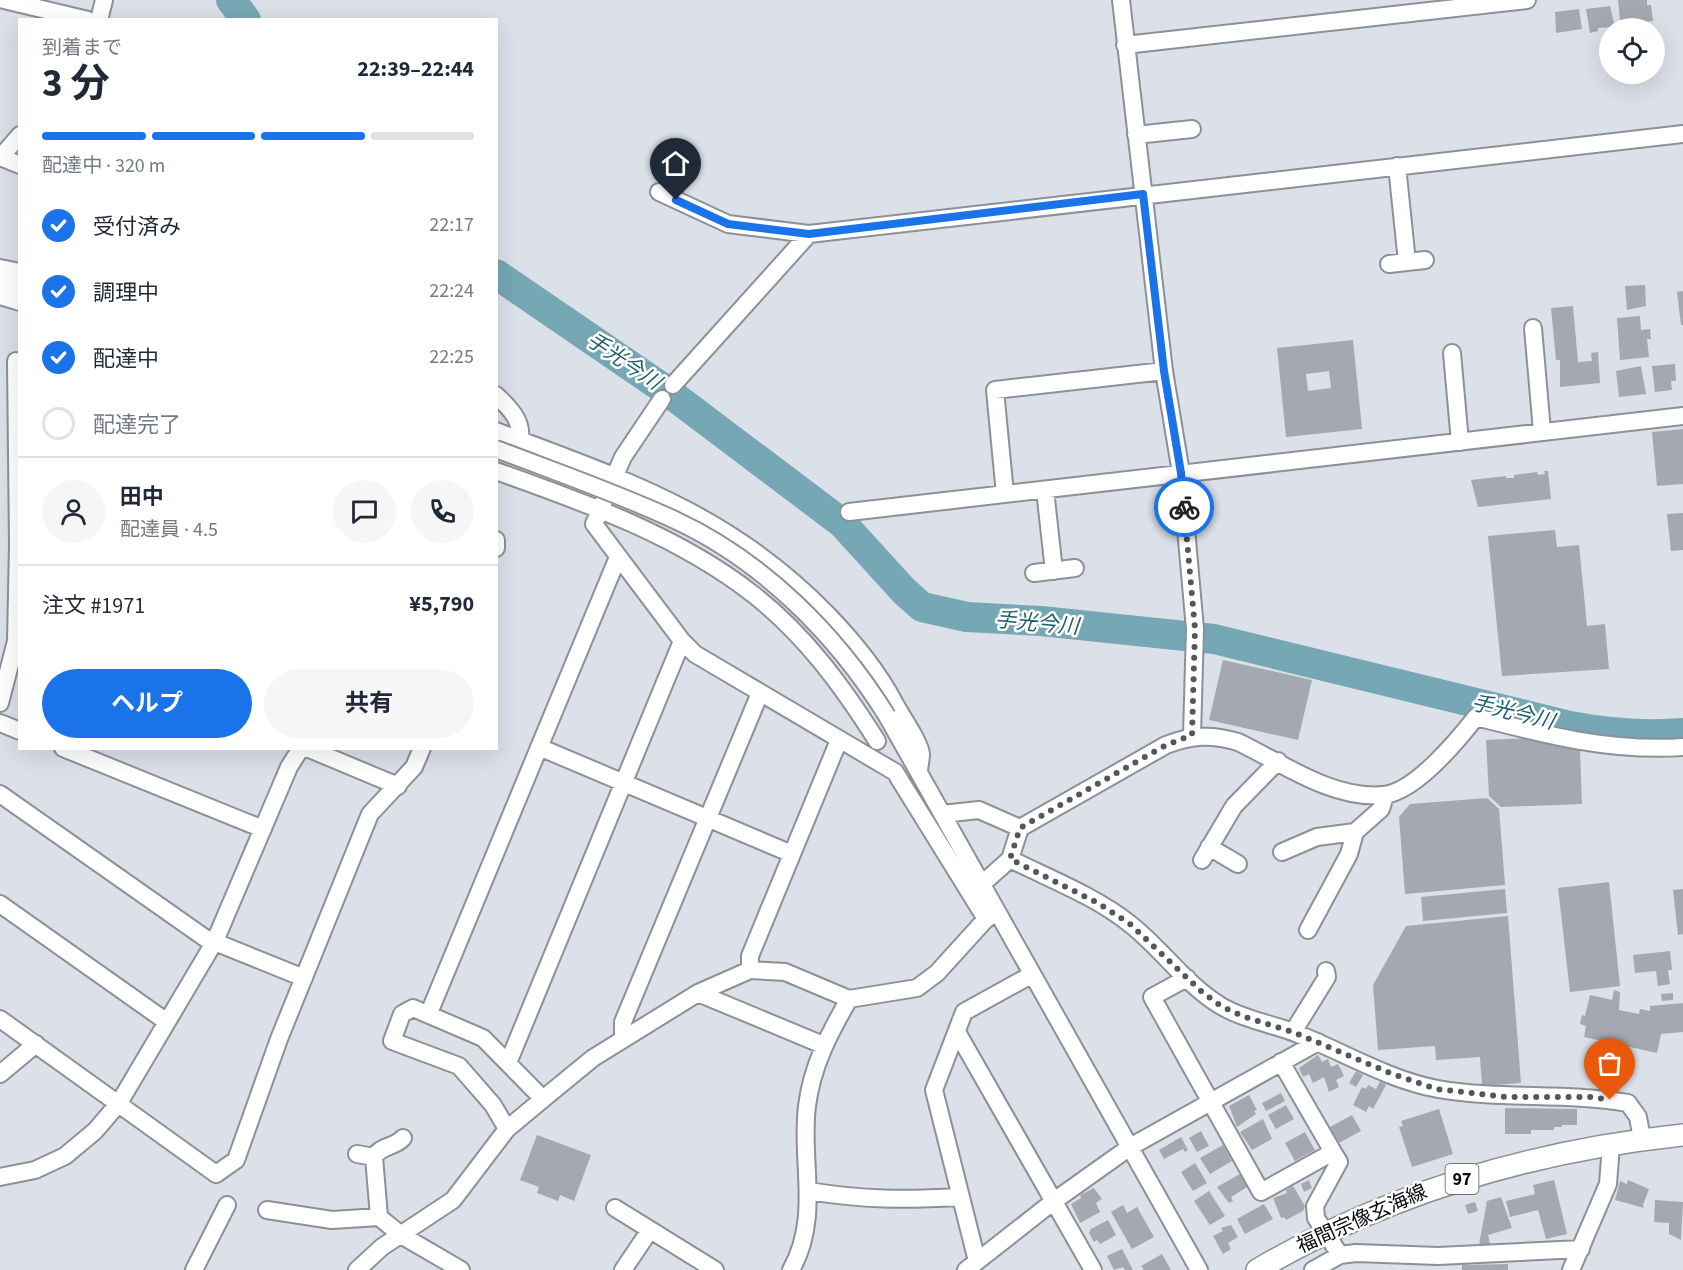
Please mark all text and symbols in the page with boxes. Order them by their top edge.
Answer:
map controls [1599,18,1665,84]
button: locate [1599,18,1665,84]
text: 到着まで [42,34,122,62]
text: 22:39–22:44 [357,53,474,85]
text: 3 分 [42,56,109,112]
pin [650,138,701,200]
icon: home [659,147,692,180]
text: 配達中 · 320 m [42,152,165,180]
icon: check [42,209,75,242]
text: 受付済み [93,211,181,243]
text: 22:17 [429,211,474,239]
icon: check [42,275,75,308]
text: 調理中 [93,277,159,309]
text: 22:24 [429,277,474,305]
water label: 手光今川 [581,325,669,398]
icon: check [42,341,75,374]
text: 配達中 [93,343,159,375]
text: 22:25 [429,343,474,371]
text: 配達完了 [93,409,181,441]
courier [1154,477,1214,537]
button: person [42,480,105,543]
button: chat [333,480,396,543]
button: phone [411,480,474,543]
text: 田中 [120,481,164,513]
icon: bike [1168,491,1201,524]
text: 配達員 · 4.5 [120,516,218,544]
text: ¥5,790 [409,588,474,620]
text: 注文 #1971 [42,590,145,622]
water label: 手光今川 [994,604,1082,642]
button: ヘルプ [42,669,252,738]
button: 共有 [264,669,474,738]
water label: 手光今川 [1469,687,1559,737]
pin [1584,1038,1635,1100]
icon: bag [1593,1047,1626,1080]
road number: 97 [1446,1164,1478,1194]
street label: 福間宗像玄海線 [1292,1178,1432,1260]

